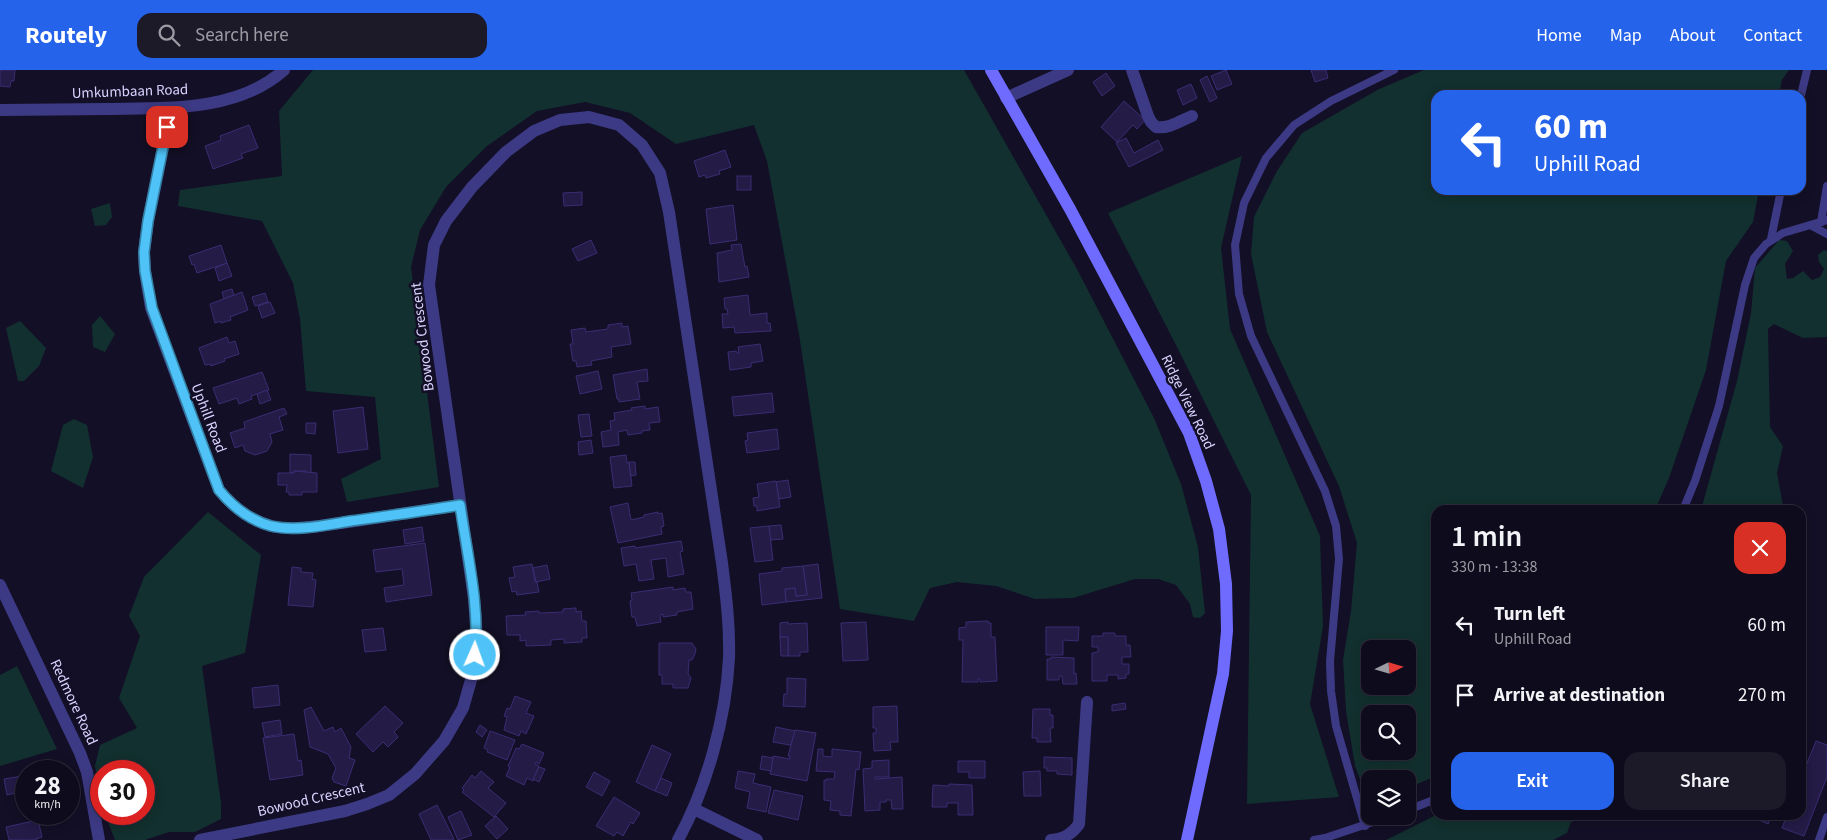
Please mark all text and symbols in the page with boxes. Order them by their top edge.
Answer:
search box [137,13,487,58]
text: Routely [25,18,107,53]
icon: search [155,21,183,49]
text: Search here [195,22,289,49]
text: Home [1536,23,1582,48]
text: Map [1610,23,1642,48]
text: About [1670,23,1715,48]
text: Contact [1743,23,1802,48]
street label: Umkumbaan Road [71,79,189,104]
text: 60 m [1534,102,1608,152]
pin [146,106,188,148]
icon: left [1451,110,1516,175]
icon: arrive [153,113,181,141]
text: Uphill Road [1534,148,1641,180]
street label: Bowood Crescent [405,281,440,393]
street label: Ridge View Road [1155,351,1220,453]
street label: Uphill Road [186,380,231,456]
text: 1 min [1451,515,1522,558]
button: close [1734,522,1786,574]
text: 330 m · 13:38 [1451,556,1538,578]
text: Turn left [1494,601,1565,628]
icon: left [1451,611,1479,639]
text: 60 m [1748,612,1786,639]
position arrow [448,628,500,680]
text: Uphill Road [1494,628,1572,650]
north arrow [1361,640,1416,695]
map controls [1361,640,1416,825]
street label: Redmore Road [45,656,103,749]
icon: arrive [1451,681,1479,709]
text: Arrive at destination [1494,682,1665,709]
text: 270 m [1738,682,1786,709]
button: search [1361,705,1416,760]
button: Exit [1451,752,1614,810]
button: Share [1624,752,1786,810]
speed limit sign: 30 [90,760,155,825]
text: 28 [34,768,61,804]
button: layers [1361,770,1416,825]
street label: Bowood Crescent [255,777,367,822]
text: km/h [34,796,61,813]

